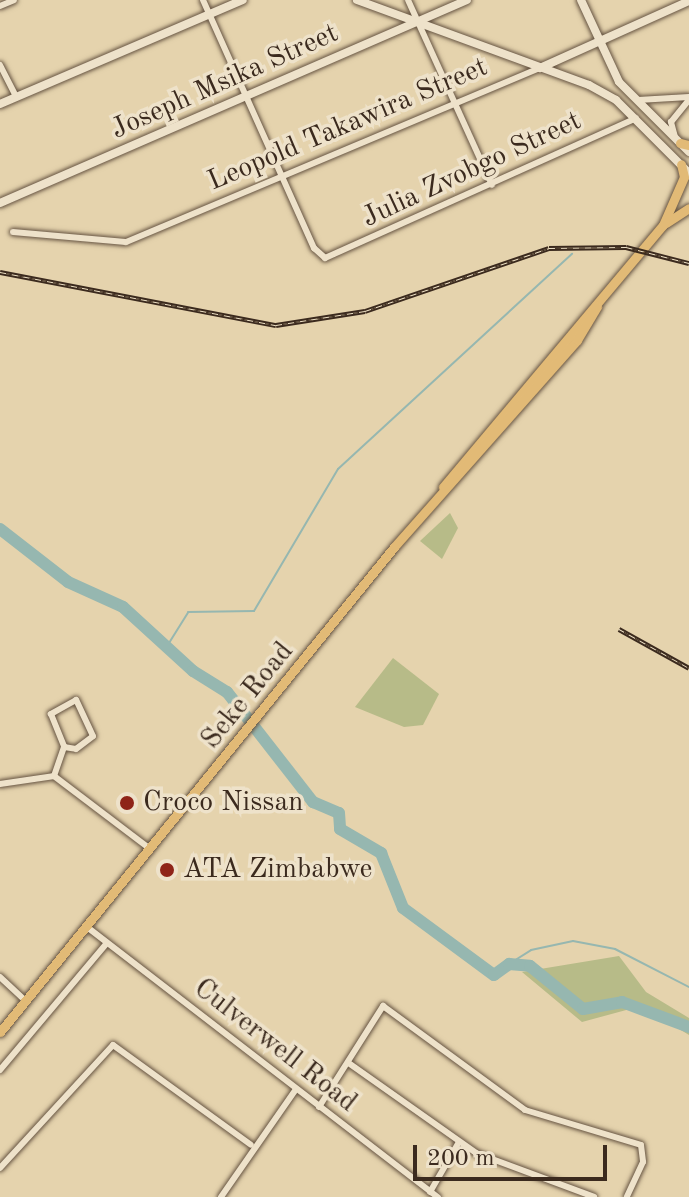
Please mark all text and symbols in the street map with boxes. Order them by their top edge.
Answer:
street label: Joseph Msika Street [106,17,344,147]
street label: Leopold Takawira Street [203,51,493,199]
street label: Julia Zvobgo Street [357,105,587,235]
street label: Seke Road [195,636,301,756]
place label: Croco Nissan [143,786,303,820]
marker: Croco Nissan [118,794,136,812]
place label: ATA Zimbabwe [183,853,372,887]
marker: ATA Zimbabwe [158,861,176,879]
street label: Culverwell Road [187,972,363,1120]
scale bar [417,1129,611,1179]
text: 200 m [427,1147,495,1171]

